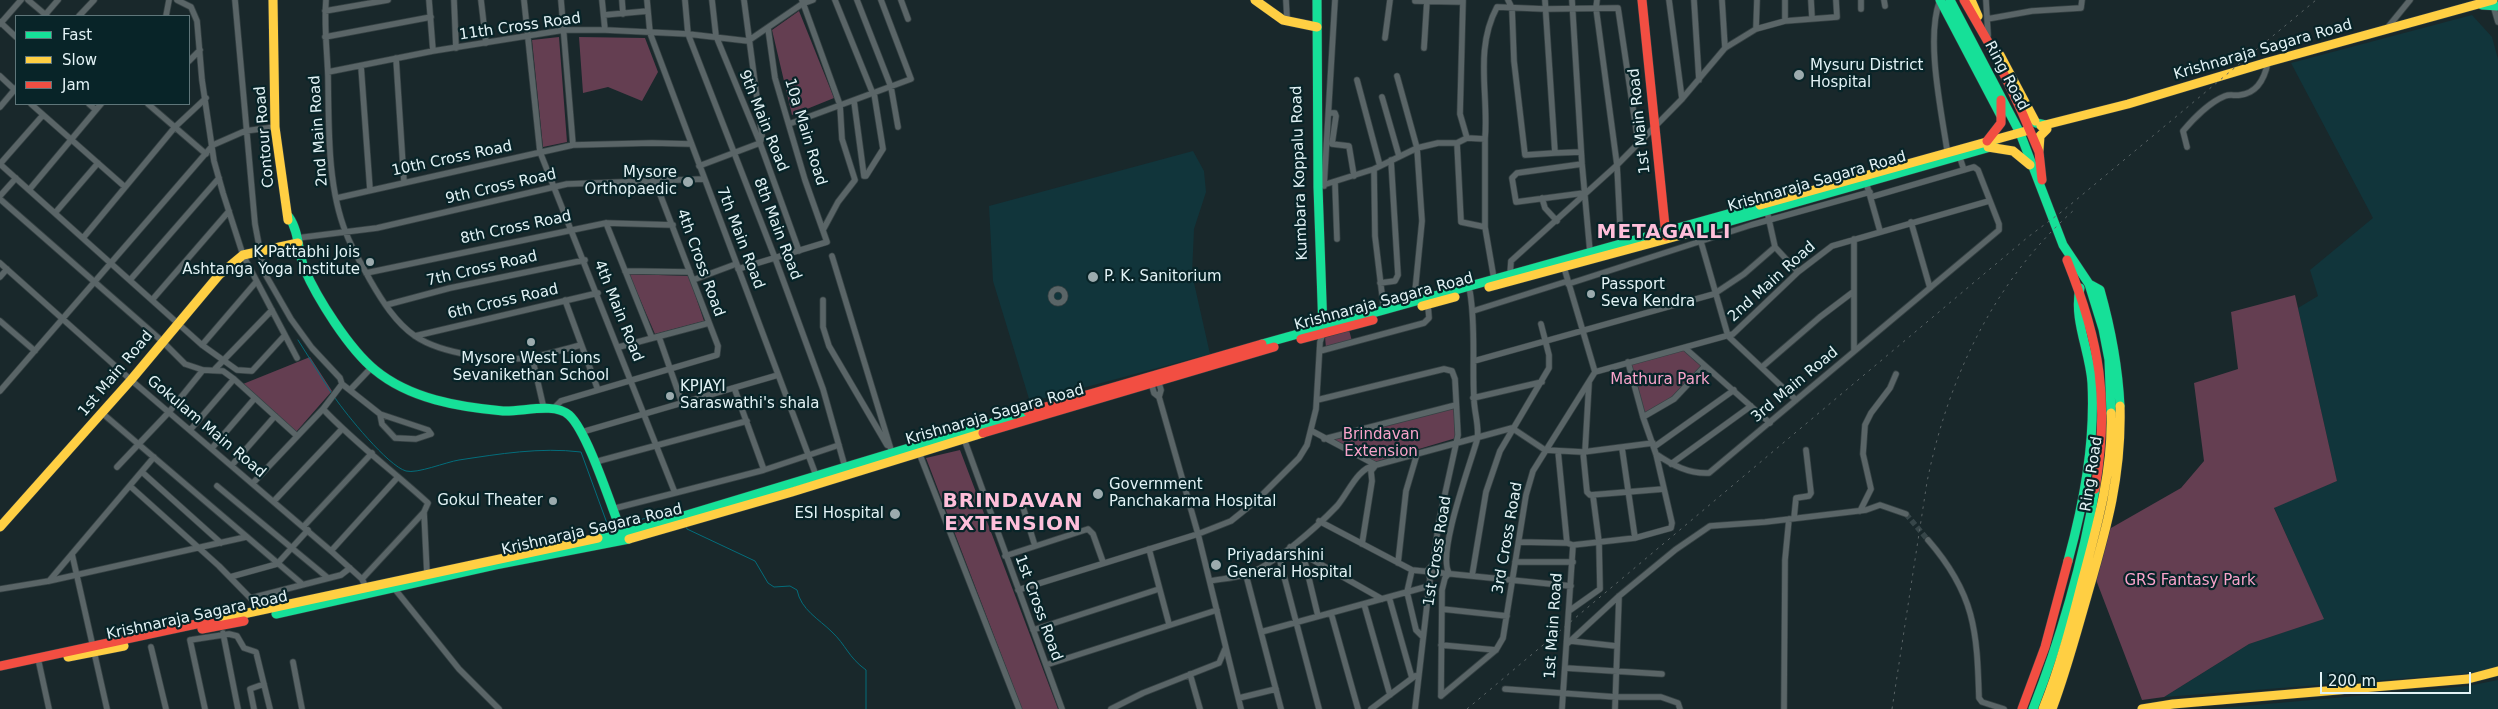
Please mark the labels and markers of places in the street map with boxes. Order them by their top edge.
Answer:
place label: Mysuru District Hospital [1810,57,1923,92]
marker: Mysuru District Hospital [1792,68,1806,82]
place label: Mysore Orthopaedic [585,164,677,199]
marker: Mysore Orthopaedic [681,175,695,189]
place label: K Pattabhi Jois Ashtanga Yoga Institute [182,244,360,279]
marker: K Pattabhi Jois Ashtanga Yoga Institute [364,256,376,268]
place label: P. K. Sanitorium [1104,268,1222,286]
marker: P. K. Sanitorium [1086,270,1100,284]
place label: Passport Seva Kendra [1601,276,1695,311]
marker: Passport Seva Kendra [1585,288,1597,300]
marker: Mysore West Lions Sevanikethan School [525,336,537,348]
place label: Mysore West Lions Sevanikethan School [453,350,609,385]
place label: KPJAYI Saraswathi's shala [680,378,819,413]
marker: KPJAYI Saraswathi's shala [664,390,676,402]
place label: Government Panchakarma Hospital [1109,476,1276,511]
marker: Government Panchakarma Hospital [1091,487,1105,501]
place label: Gokul Theater [437,492,543,510]
marker: Gokul Theater [547,495,559,507]
place label: ESI Hospital [795,505,884,523]
marker: ESI Hospital [888,507,902,521]
place label: Priyadarshini General Hospital [1227,547,1352,582]
marker: Priyadarshini General Hospital [1209,558,1223,572]

